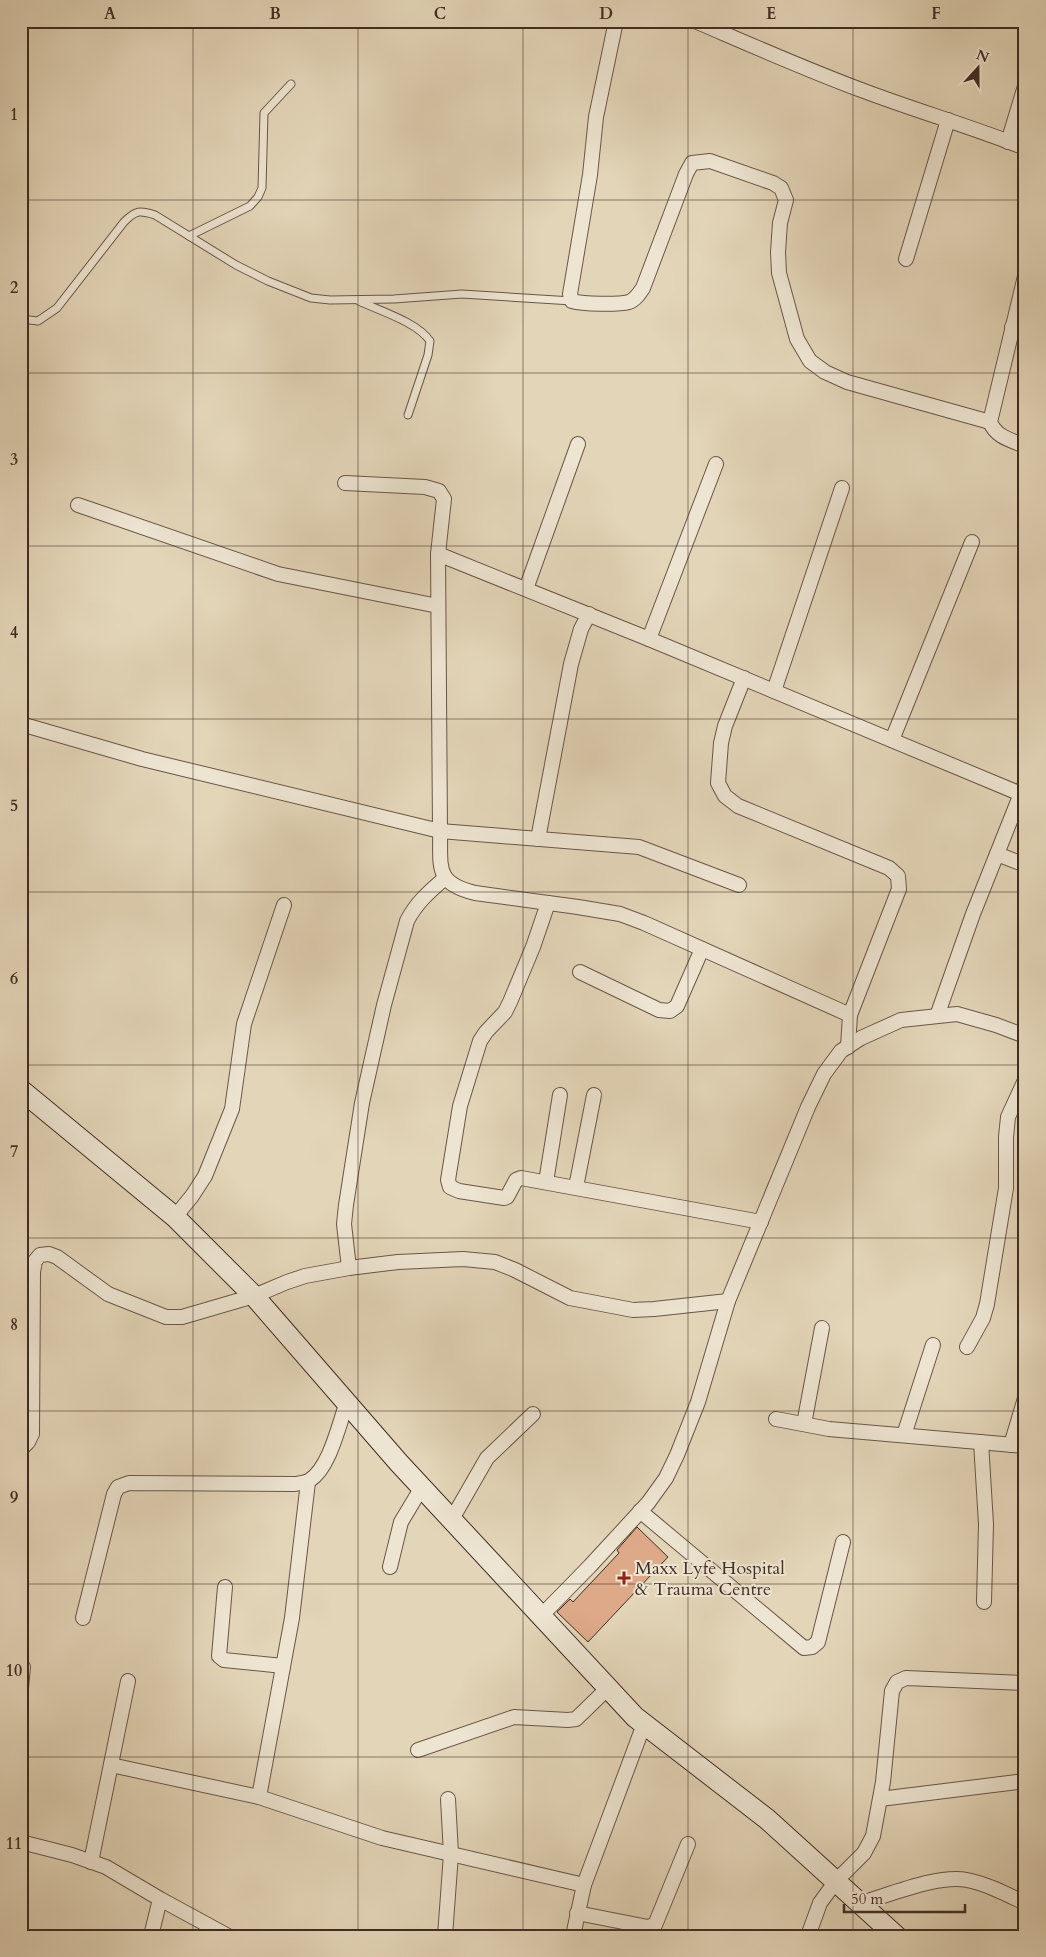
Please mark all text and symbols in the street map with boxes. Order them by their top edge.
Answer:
text: A [104,3,116,25]
text: B [269,3,281,25]
text: C [434,3,446,25]
text: D [599,3,613,25]
text: E [766,3,776,25]
text: F [931,3,941,25]
north arrow [954,42,1004,92]
text: N [973,45,992,67]
text: 1 [10,104,18,126]
text: 2 [10,277,18,299]
text: 3 [10,449,18,471]
text: 4 [10,622,18,644]
text: 5 [10,795,18,817]
text: 6 [10,968,18,990]
text: 7 [10,1141,18,1163]
text: 8 [10,1314,18,1336]
text: 9 [10,1487,18,1509]
place label: Maxx Lyfe Hospital & Trauma Centre [635,1556,785,1602]
marker: Maxx Lyfe Hospital & Trauma Centre [617,1571,631,1585]
text: 10 [6,1660,22,1682]
text: 11 [6,1833,22,1855]
scale bar [844,1882,965,1914]
text: 50 m [851,1889,883,1909]

